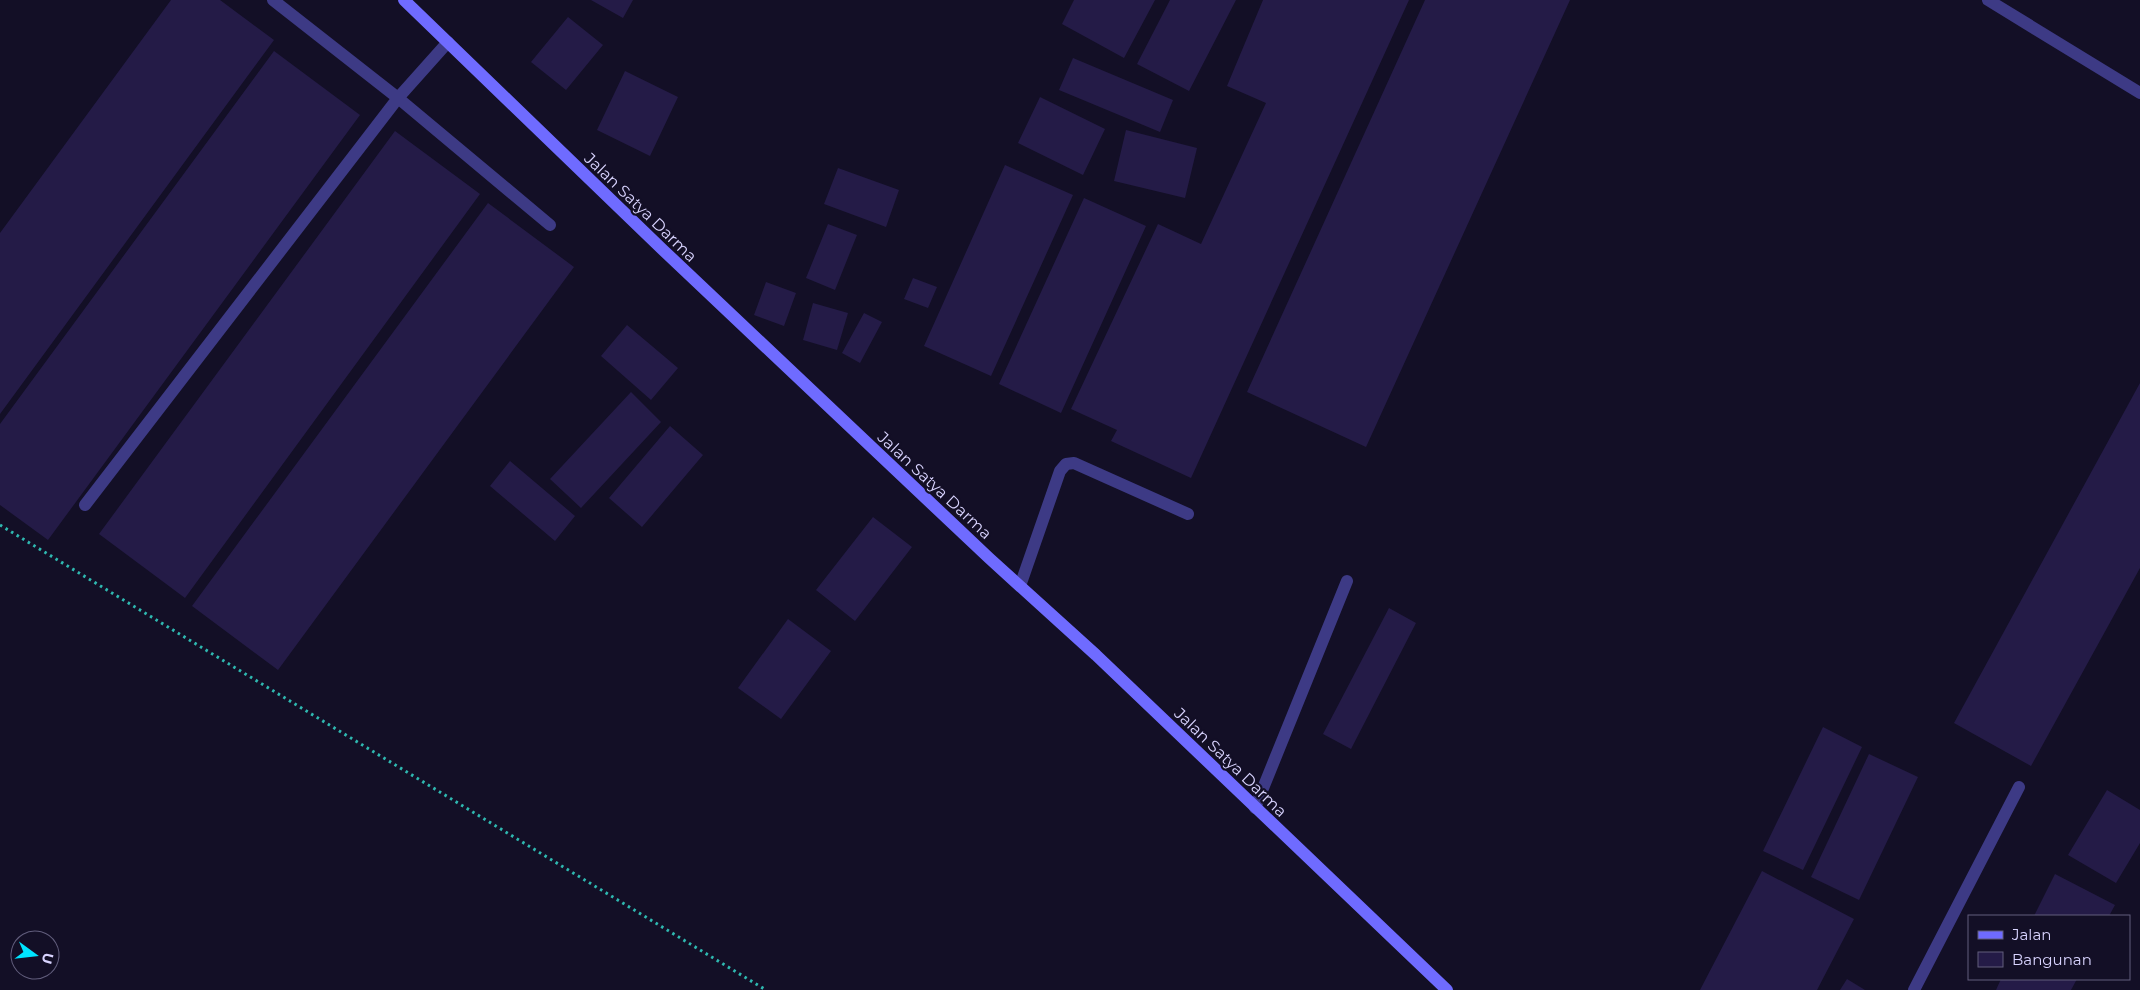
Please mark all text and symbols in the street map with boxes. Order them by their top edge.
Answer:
street label: Jalan Satya Darma [580,148,701,266]
street label: Jalan Satya Darma [873,427,996,543]
street label: Jalan Satya Darma [1170,703,1291,821]
legend [1968,915,2130,980]
text: Jalan [2011,925,2051,944]
north arrow [10,930,60,980]
text: Bangunan [2012,950,2092,969]
text: U [37,951,58,966]

